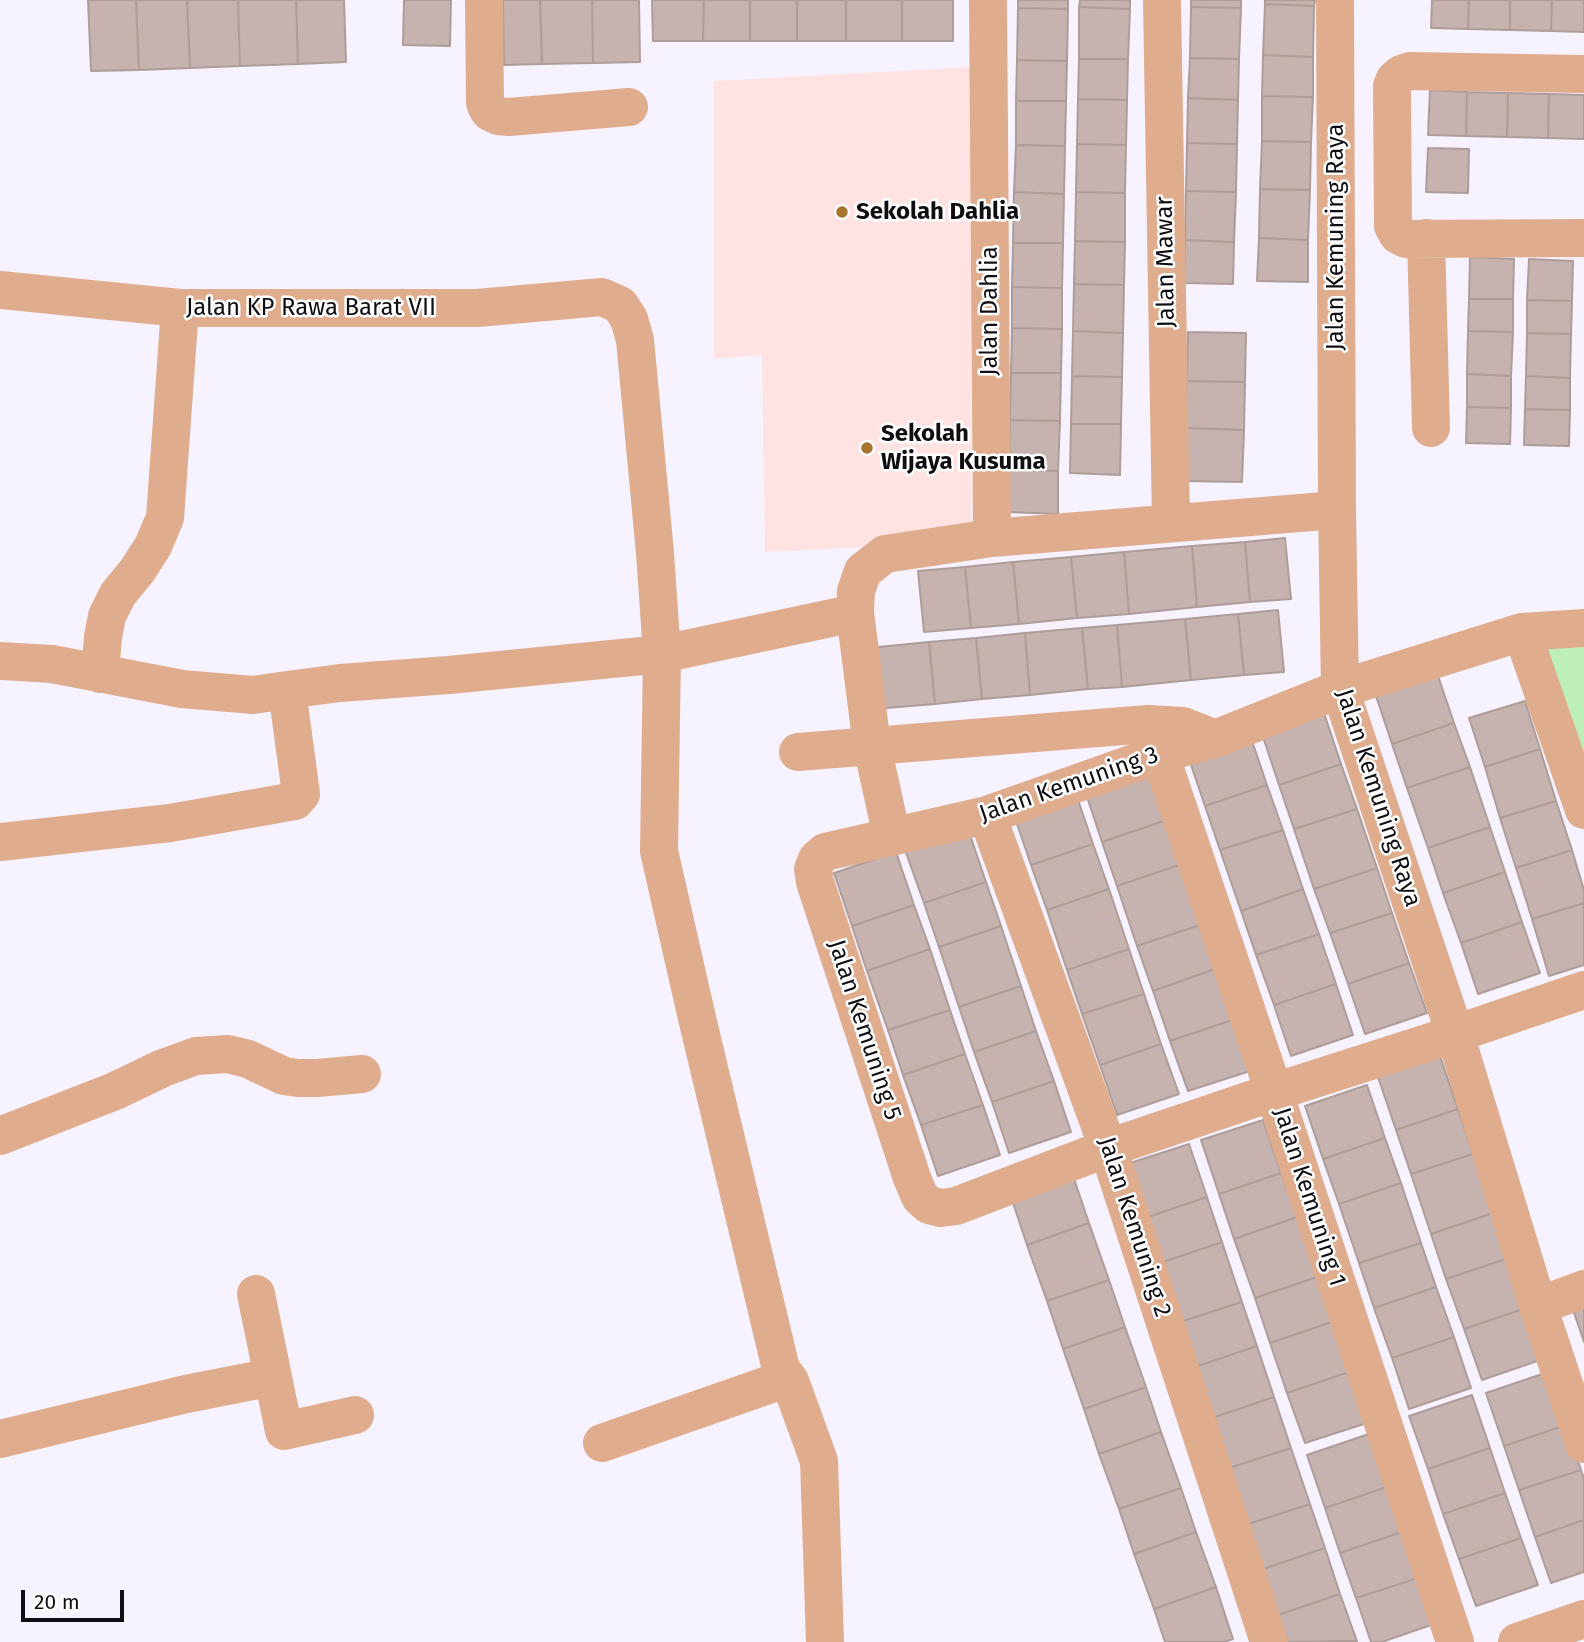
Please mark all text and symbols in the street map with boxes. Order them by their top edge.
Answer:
street label: Jalan Kemuning Raya [1322,123,1350,351]
street label: Jalan Mawar [1150,196,1182,328]
place label: Sekolah Dahlia [856,198,1019,226]
marker: Sekolah Dahlia [834,204,850,220]
street label: Jalan Dahlia [976,246,1004,376]
street label: Jalan KP Rawa Barat VII [186,294,436,322]
place label: Sekolah Wijaya Kusuma [881,420,1046,476]
marker: Sekolah Wijaya Kusuma [859,440,875,456]
street label: Jalan Kemuning Raya [1329,686,1427,910]
street label: Jalan Kemuning 3 [976,741,1162,829]
street label: Jalan Kemuning 5 [821,936,907,1124]
street label: Jalan Kemuning 1 [1267,1104,1351,1290]
street label: Jalan Kemuning 2 [1091,1133,1177,1321]
scale bar [24,1576,128,1620]
text: 20 m [34,1589,80,1615]

